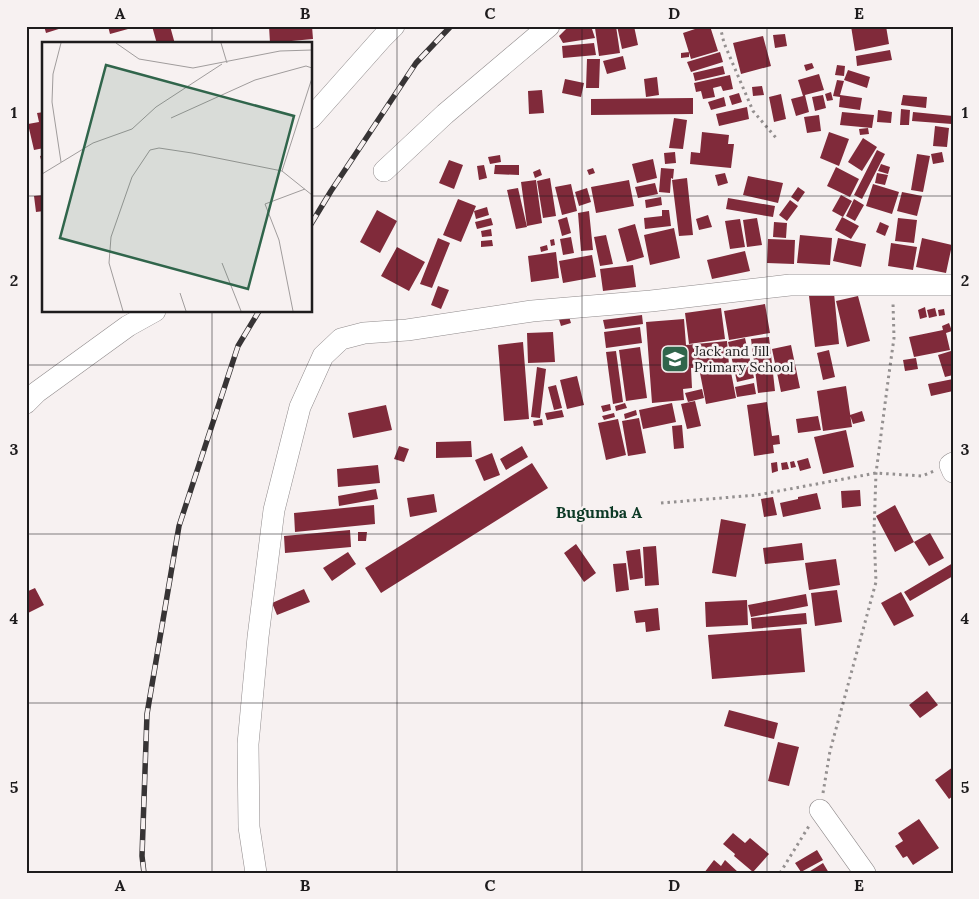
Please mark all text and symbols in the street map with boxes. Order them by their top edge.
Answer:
text: A [115,3,126,23]
text: B [300,3,311,23]
text: C [484,3,496,23]
text: D [668,3,680,23]
text: E [854,3,864,23]
inset map [42,42,312,312]
text: 1 [11,102,17,122]
text: 1 [962,102,968,122]
text: 2 [10,270,18,290]
text: 2 [961,270,969,290]
place label: Jack and Jill Primary School [693,342,794,376]
school or university icon: Jack and Jill Primary School [660,344,690,374]
text: 3 [10,439,19,459]
text: 3 [961,439,970,459]
district label: Bugumba A [556,502,642,522]
text: 4 [10,608,19,628]
text: 4 [961,608,970,628]
text: 5 [10,777,19,797]
text: 5 [961,777,970,797]
text: A [115,875,126,895]
text: B [300,875,311,895]
text: C [484,875,496,895]
text: D [668,875,680,895]
text: E [854,875,864,895]

